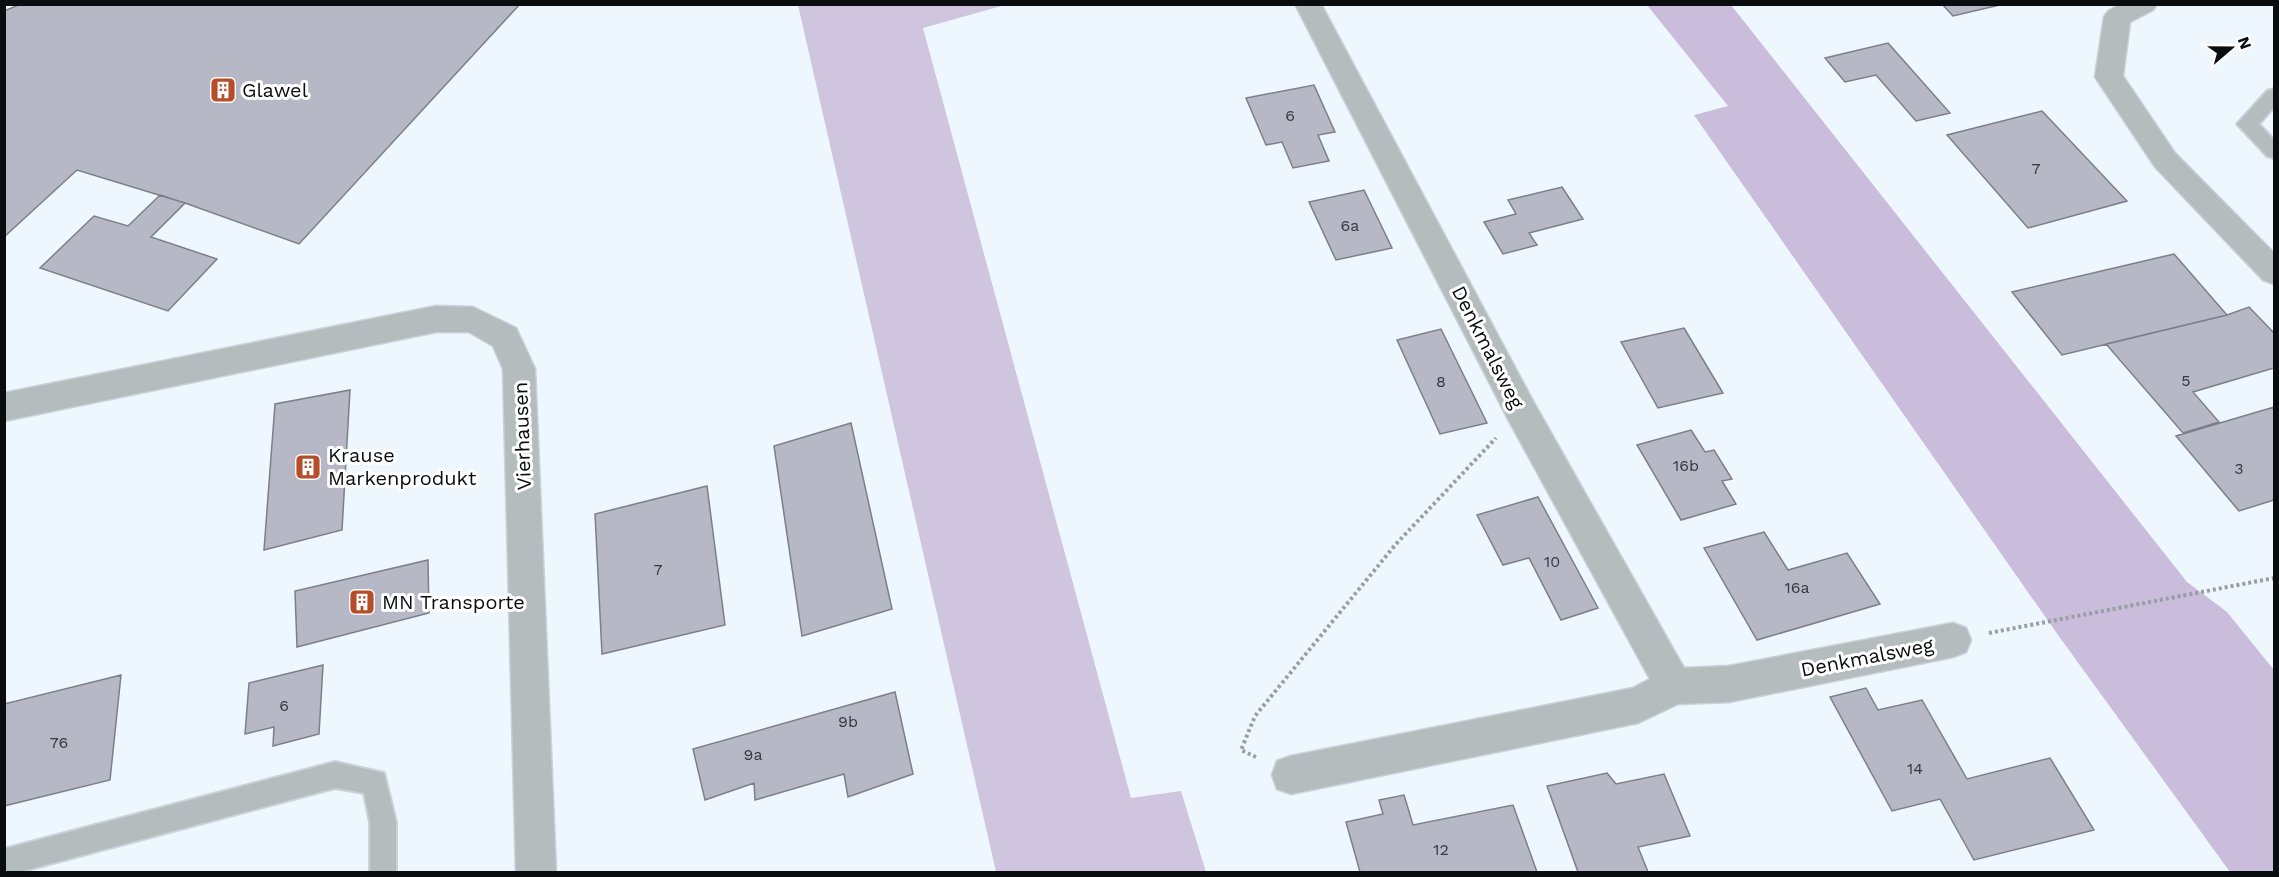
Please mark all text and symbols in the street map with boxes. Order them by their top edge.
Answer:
north arrow [2201,18,2261,78]
text: N [2234,34,2256,52]
building icon: Glawel [208,75,238,105]
place label: Glawel [242,78,308,102]
house number: 6 [1285,106,1295,125]
house number: 7 [2032,159,2041,178]
house number: 6a [1341,216,1359,235]
street label: Denkmalsweg [1447,282,1529,413]
house number: 5 [2181,371,2191,390]
house number: 8 [1436,372,1446,391]
street label: Vierhausen [508,381,536,491]
place label: Krause Markenprodukt [328,443,477,490]
building icon: Krause Markenprodukt [293,452,323,482]
house number: 16b [1673,456,1699,475]
house number: 3 [2234,459,2244,478]
house number: 10 [1544,552,1560,571]
house number: 7 [654,560,663,579]
house number: 16a [1784,578,1810,597]
building icon: MN Transporte [347,587,377,617]
place label: MN Transporte [382,590,525,614]
street label: Denkmalsweg [1799,632,1936,682]
house number: 6 [279,696,289,715]
house number: 9b [838,712,858,731]
house number: 76 [50,733,68,752]
house number: 9a [744,745,762,764]
house number: 14 [1907,759,1923,778]
house number: 12 [1433,840,1449,859]

